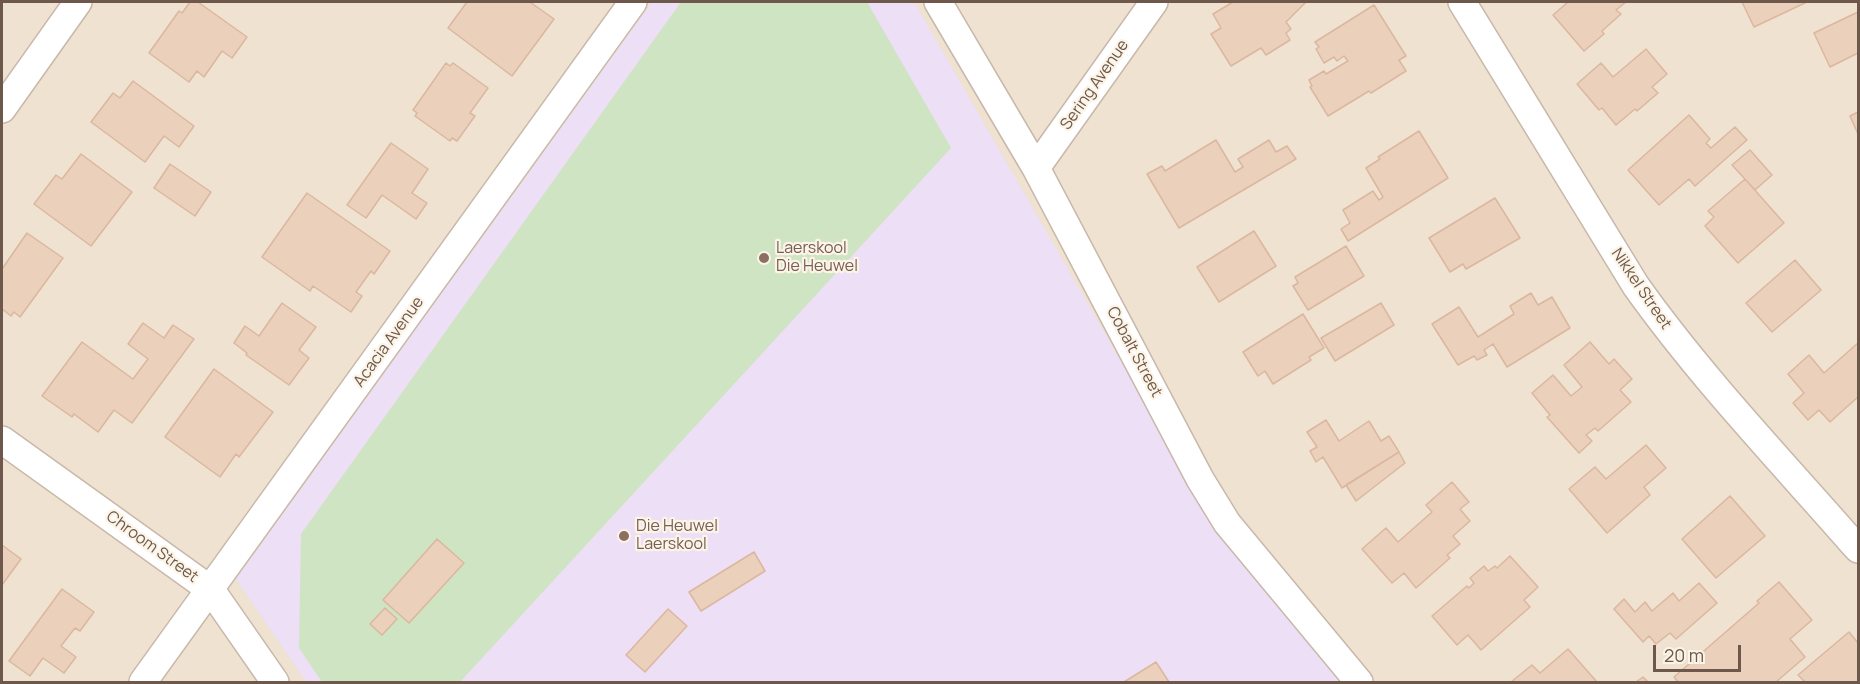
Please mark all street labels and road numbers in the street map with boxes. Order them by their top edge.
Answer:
street label: Sering Avenue [1057,36,1133,134]
street label: Nikkel Street [1607,245,1675,333]
street label: Acacia Avenue [350,293,428,391]
street label: Cobalt Street [1102,304,1166,400]
street label: Chroom Street [102,507,202,587]

